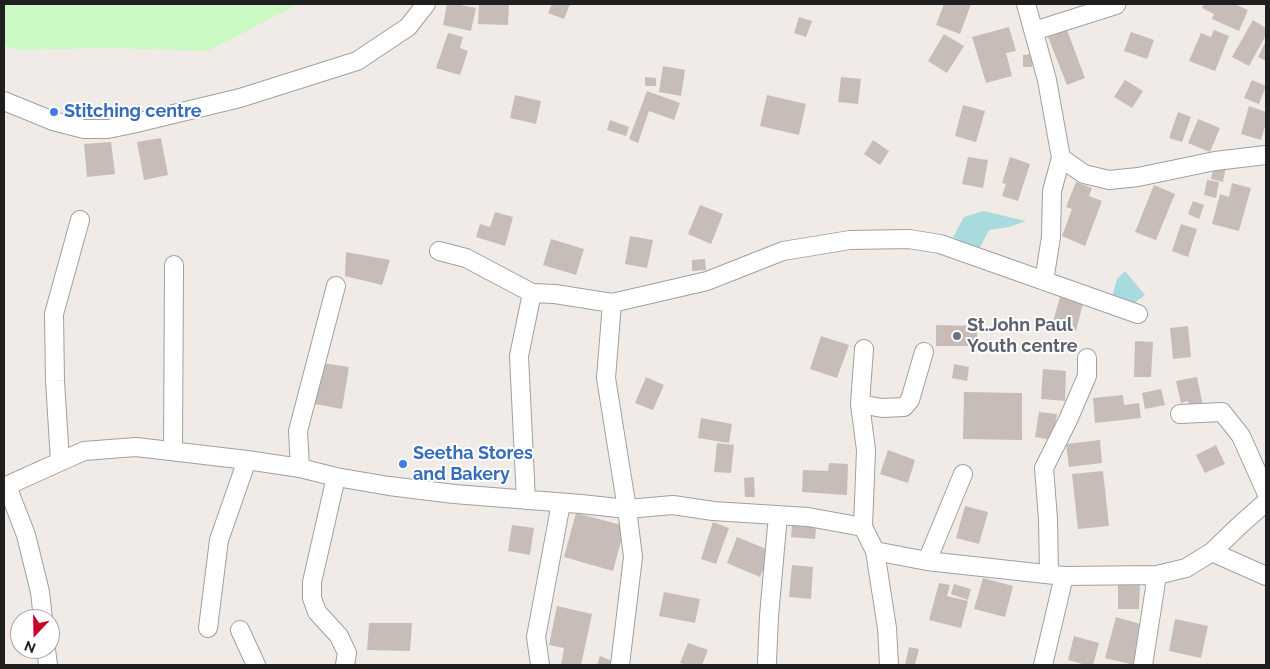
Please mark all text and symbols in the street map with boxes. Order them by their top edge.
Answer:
place label: Stitching centre [64,101,202,123]
marker: Stitching centre [48,106,60,118]
place label: St.John Paul Youth centre [967,315,1078,358]
marker: St.John Paul Youth centre [951,330,963,342]
place label: Seetha Stores and Bakery [413,443,533,486]
marker: Seetha Stores and Bakery [397,458,409,470]
north arrow [10,609,60,659]
text: N [22,638,38,656]

